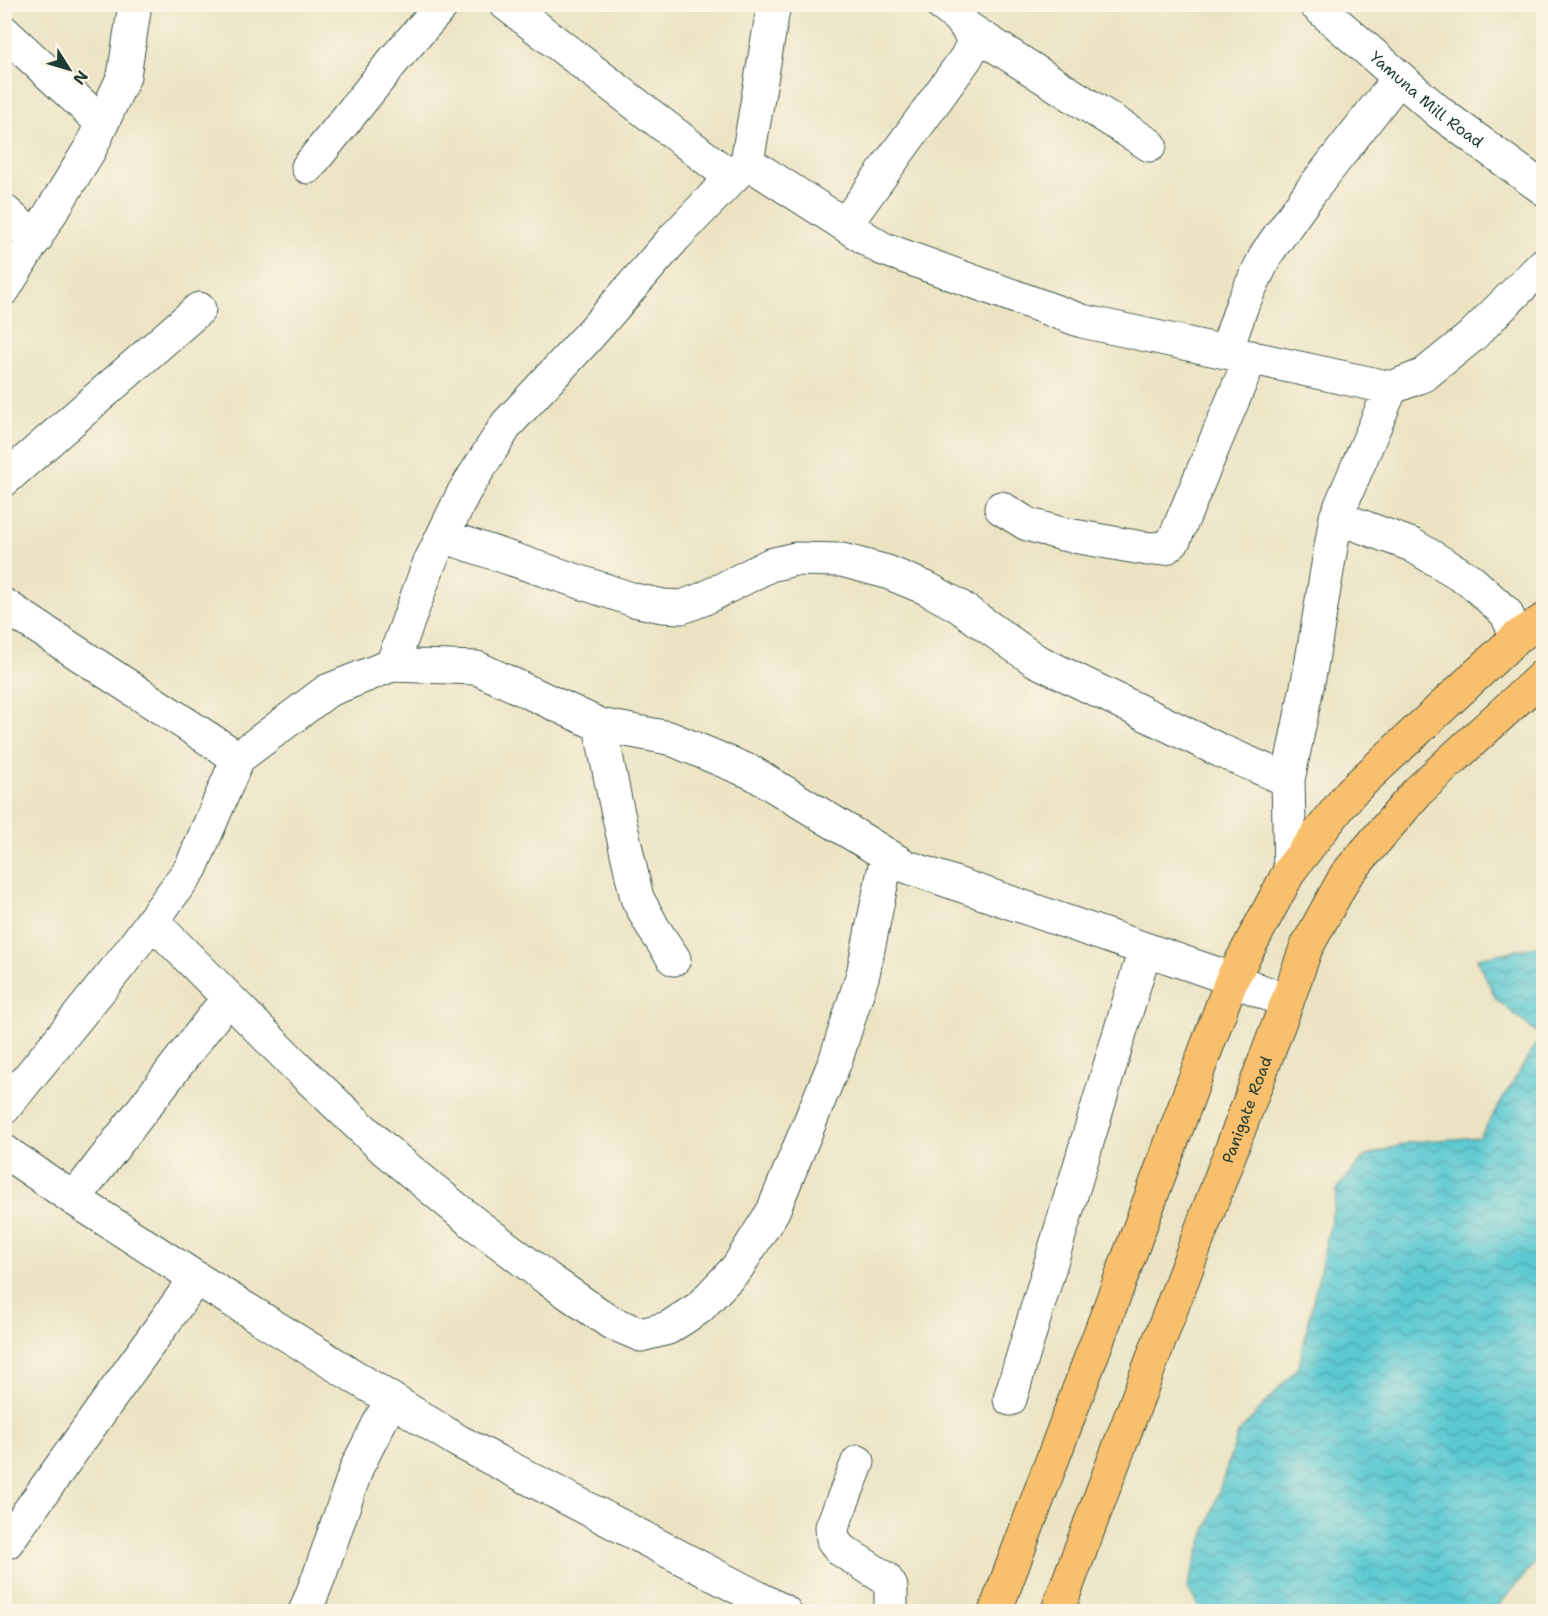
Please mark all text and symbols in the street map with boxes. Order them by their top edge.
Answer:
north arrow [39,39,99,99]
street label: Yamuna Mill Road [1365,47,1488,152]
text: N [68,66,93,89]
street label: Panigate Road [1217,1053,1277,1166]

